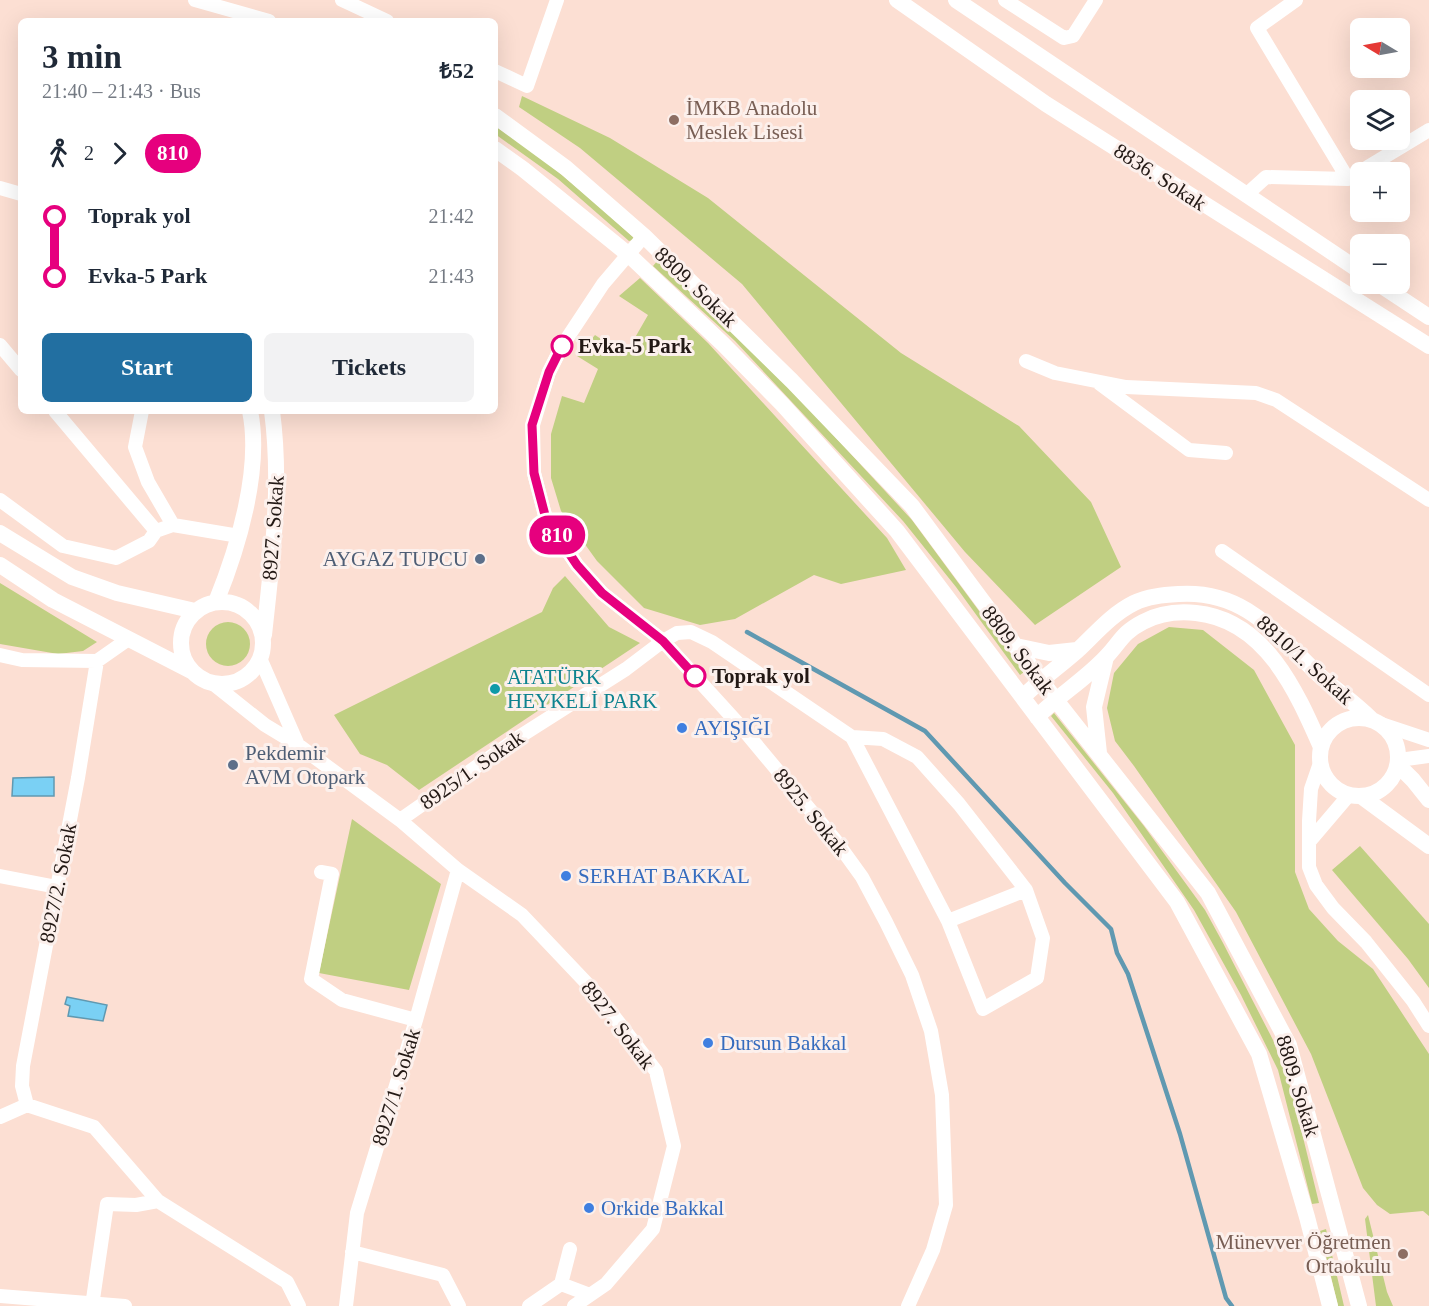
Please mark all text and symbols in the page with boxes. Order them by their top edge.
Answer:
north arrow [1350,18,1410,78]
map controls [1350,18,1410,294]
text: 3 min [42,39,122,75]
text: ₺52 [439,58,474,83]
text: 21:40 – 21:43 · Bus [42,80,201,102]
button: layers [1350,90,1410,150]
place label: İMKB Anadolu Meslek Lisesi [686,96,818,144]
marker: İMKB Anadolu Meslek Lisesi [667,113,681,127]
icon: walk [42,137,75,170]
icon: forward [103,137,136,170]
street label: 8836. Sokak [1109,138,1211,216]
text: 810 [157,141,189,165]
text: 2 [84,142,94,164]
button: + [1350,162,1410,222]
text: Toprak yol [88,203,191,228]
text: 21:42 [428,205,474,227]
button: − [1350,234,1410,294]
street label: 8809. Sokak [650,242,742,332]
text: Evka-5 Park [88,263,207,288]
text: 21:43 [428,265,474,287]
button: Start [42,333,252,402]
button: Tickets [264,333,474,402]
place label: Evka-5 Park [578,334,692,358]
marker: Evka-5 Park [551,335,573,357]
street label: 8927. Sokak [257,474,289,581]
line badge: 810 [522,516,592,554]
text: 810 [541,523,573,547]
place label: AYGAZ TUPCU [323,547,468,571]
marker: AYGAZ TUPCU [473,552,487,566]
street label: 8809. Sokak [977,601,1059,700]
street label: 8810/1. Sokak [1252,610,1358,710]
place label: Toprak yol [712,664,810,688]
place label: ATATÜRK HEYKELİ PARK [507,665,657,713]
marker: Toprak yol [684,665,706,687]
marker: ATATÜRK HEYKELİ PARK [488,682,502,696]
place label: AYIŞIĞI [694,716,770,740]
marker: AYIŞIĞI [675,721,689,735]
street label: 8925/1. Sokak [415,725,529,815]
place label: Pekdemir AVM Otopark [245,741,366,789]
marker: Pekdemir AVM Otopark [226,758,240,772]
street label: 8925. Sokak [769,764,854,861]
street label: 8927/2. Sokak [35,821,81,945]
place label: SERHAT BAKKAL [578,864,750,888]
marker: SERHAT BAKKAL [559,869,573,883]
street label: 8927. Sokak [576,976,660,1074]
street label: 8927/1. Sokak [367,1025,425,1149]
place label: Dursun Bakkal [720,1031,847,1055]
street label: 8809. Sokak [1271,1032,1325,1140]
marker: Dursun Bakkal [701,1036,715,1050]
place label: Orkide Bakkal [601,1196,724,1220]
marker: Orkide Bakkal [582,1201,596,1215]
place label: Münevver Öğretmen Ortaokulu [1215,1230,1391,1278]
marker: Münevver Öğretmen Ortaokulu [1396,1247,1410,1261]

